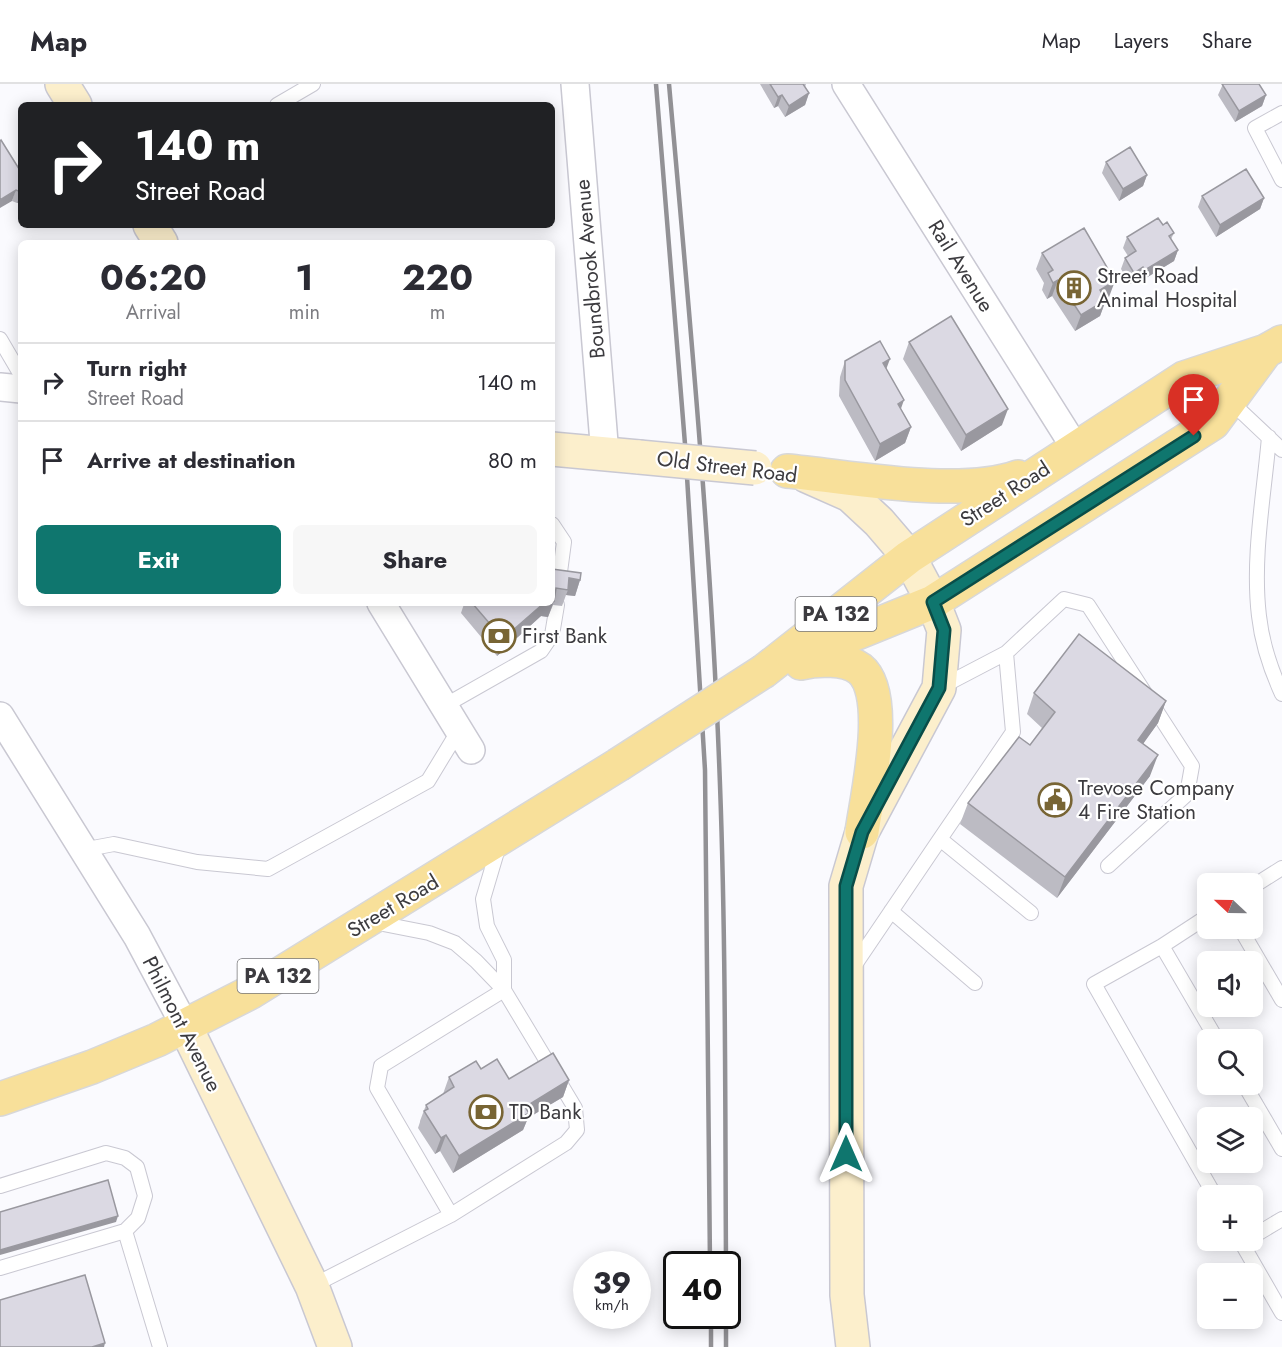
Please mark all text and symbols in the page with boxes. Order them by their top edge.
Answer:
text: Map [30,21,87,62]
text: Map [1042,26,1081,56]
text: Layers [1114,26,1169,56]
text: Share [1202,26,1252,56]
text: 140 m [135,115,261,176]
icon: right [36,126,114,204]
text: Street Road [135,171,266,210]
street label: Boundbrook Avenue [567,178,613,360]
street label: Rail Avenue [921,214,1001,318]
text: 06:20 [100,251,207,303]
text: 1 [295,251,314,303]
text: 220 [402,251,473,303]
place label: Street Road Animal Hospital [1097,261,1237,315]
building icon: Street Road Animal Hospital [1056,270,1092,306]
text: Arrival [126,298,181,327]
text: min [289,298,320,327]
text: m [430,298,445,327]
text: Turn right [87,352,187,384]
icon: right [36,366,69,399]
text: 140 m [477,366,537,398]
pin [1168,374,1219,436]
icon: arrive [1177,383,1210,416]
text: Street Road [87,384,184,413]
street label: Old Street Road [655,443,799,491]
icon: arrive [36,444,69,477]
text: Arrive at destination [87,444,296,476]
text: 80 m [488,444,537,476]
street label: Street Road [954,454,1056,534]
button: Exit [36,525,281,594]
button: Share [293,525,537,594]
road number: PA 132 [796,597,876,631]
bank icon: First Bank [481,618,517,654]
place label: First Bank [522,621,608,651]
place label: Trevose Company 4 Fire Station [1078,773,1235,827]
public building icon: Trevose Company 4 Fire Station [1037,782,1073,818]
street label: Street Road [342,867,444,945]
north arrow [1197,873,1263,939]
map controls [1197,873,1263,1329]
street label: Philmont Avenue [135,951,229,1097]
button: sound [1197,951,1263,1017]
road number: PA 132 [238,959,318,993]
button: search [1197,1029,1263,1095]
bank icon: TD Bank [468,1094,504,1130]
place label: TD Bank [509,1097,582,1127]
button: layers [1197,1107,1263,1173]
position arrow [814,1122,878,1186]
button: + [1197,1185,1263,1251]
speed limit sign: 40 [663,1251,741,1329]
text: 39 [593,1261,631,1304]
button: − [1197,1263,1263,1329]
text: km/h [595,1294,629,1316]

